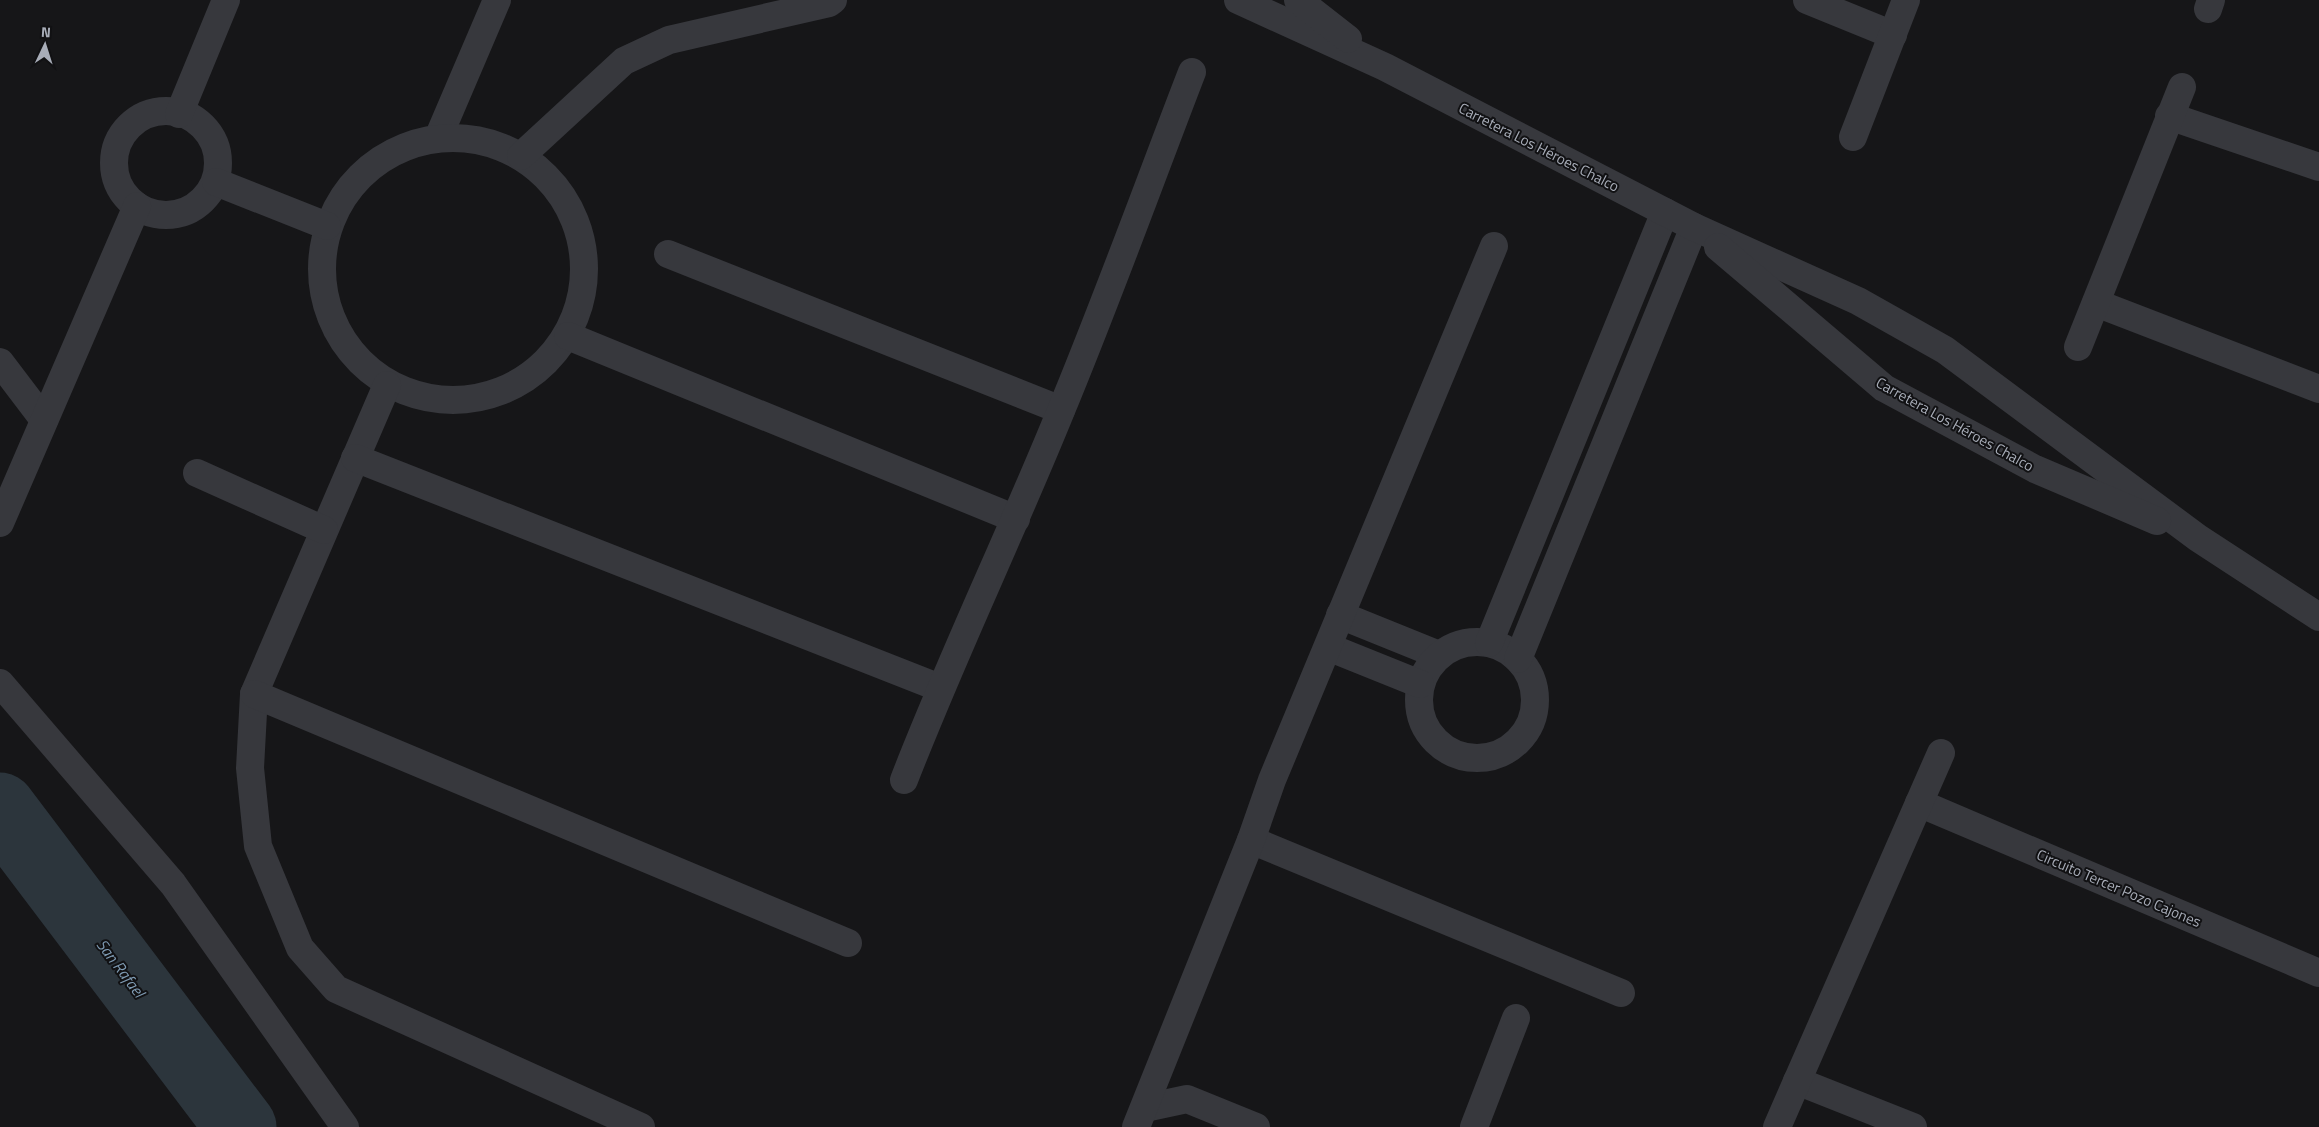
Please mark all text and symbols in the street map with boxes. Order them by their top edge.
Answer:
north arrow [20,20,70,70]
text: N [40,21,52,42]
street label: Carretera Los Héroes Chalco [1455,96,1623,198]
street label: Carretera Los Héroes Chalco [1872,371,2038,477]
street label: Circuito Tercer Pozo Cajones [2033,843,2205,933]
water label: San Rafael [91,934,152,1004]

